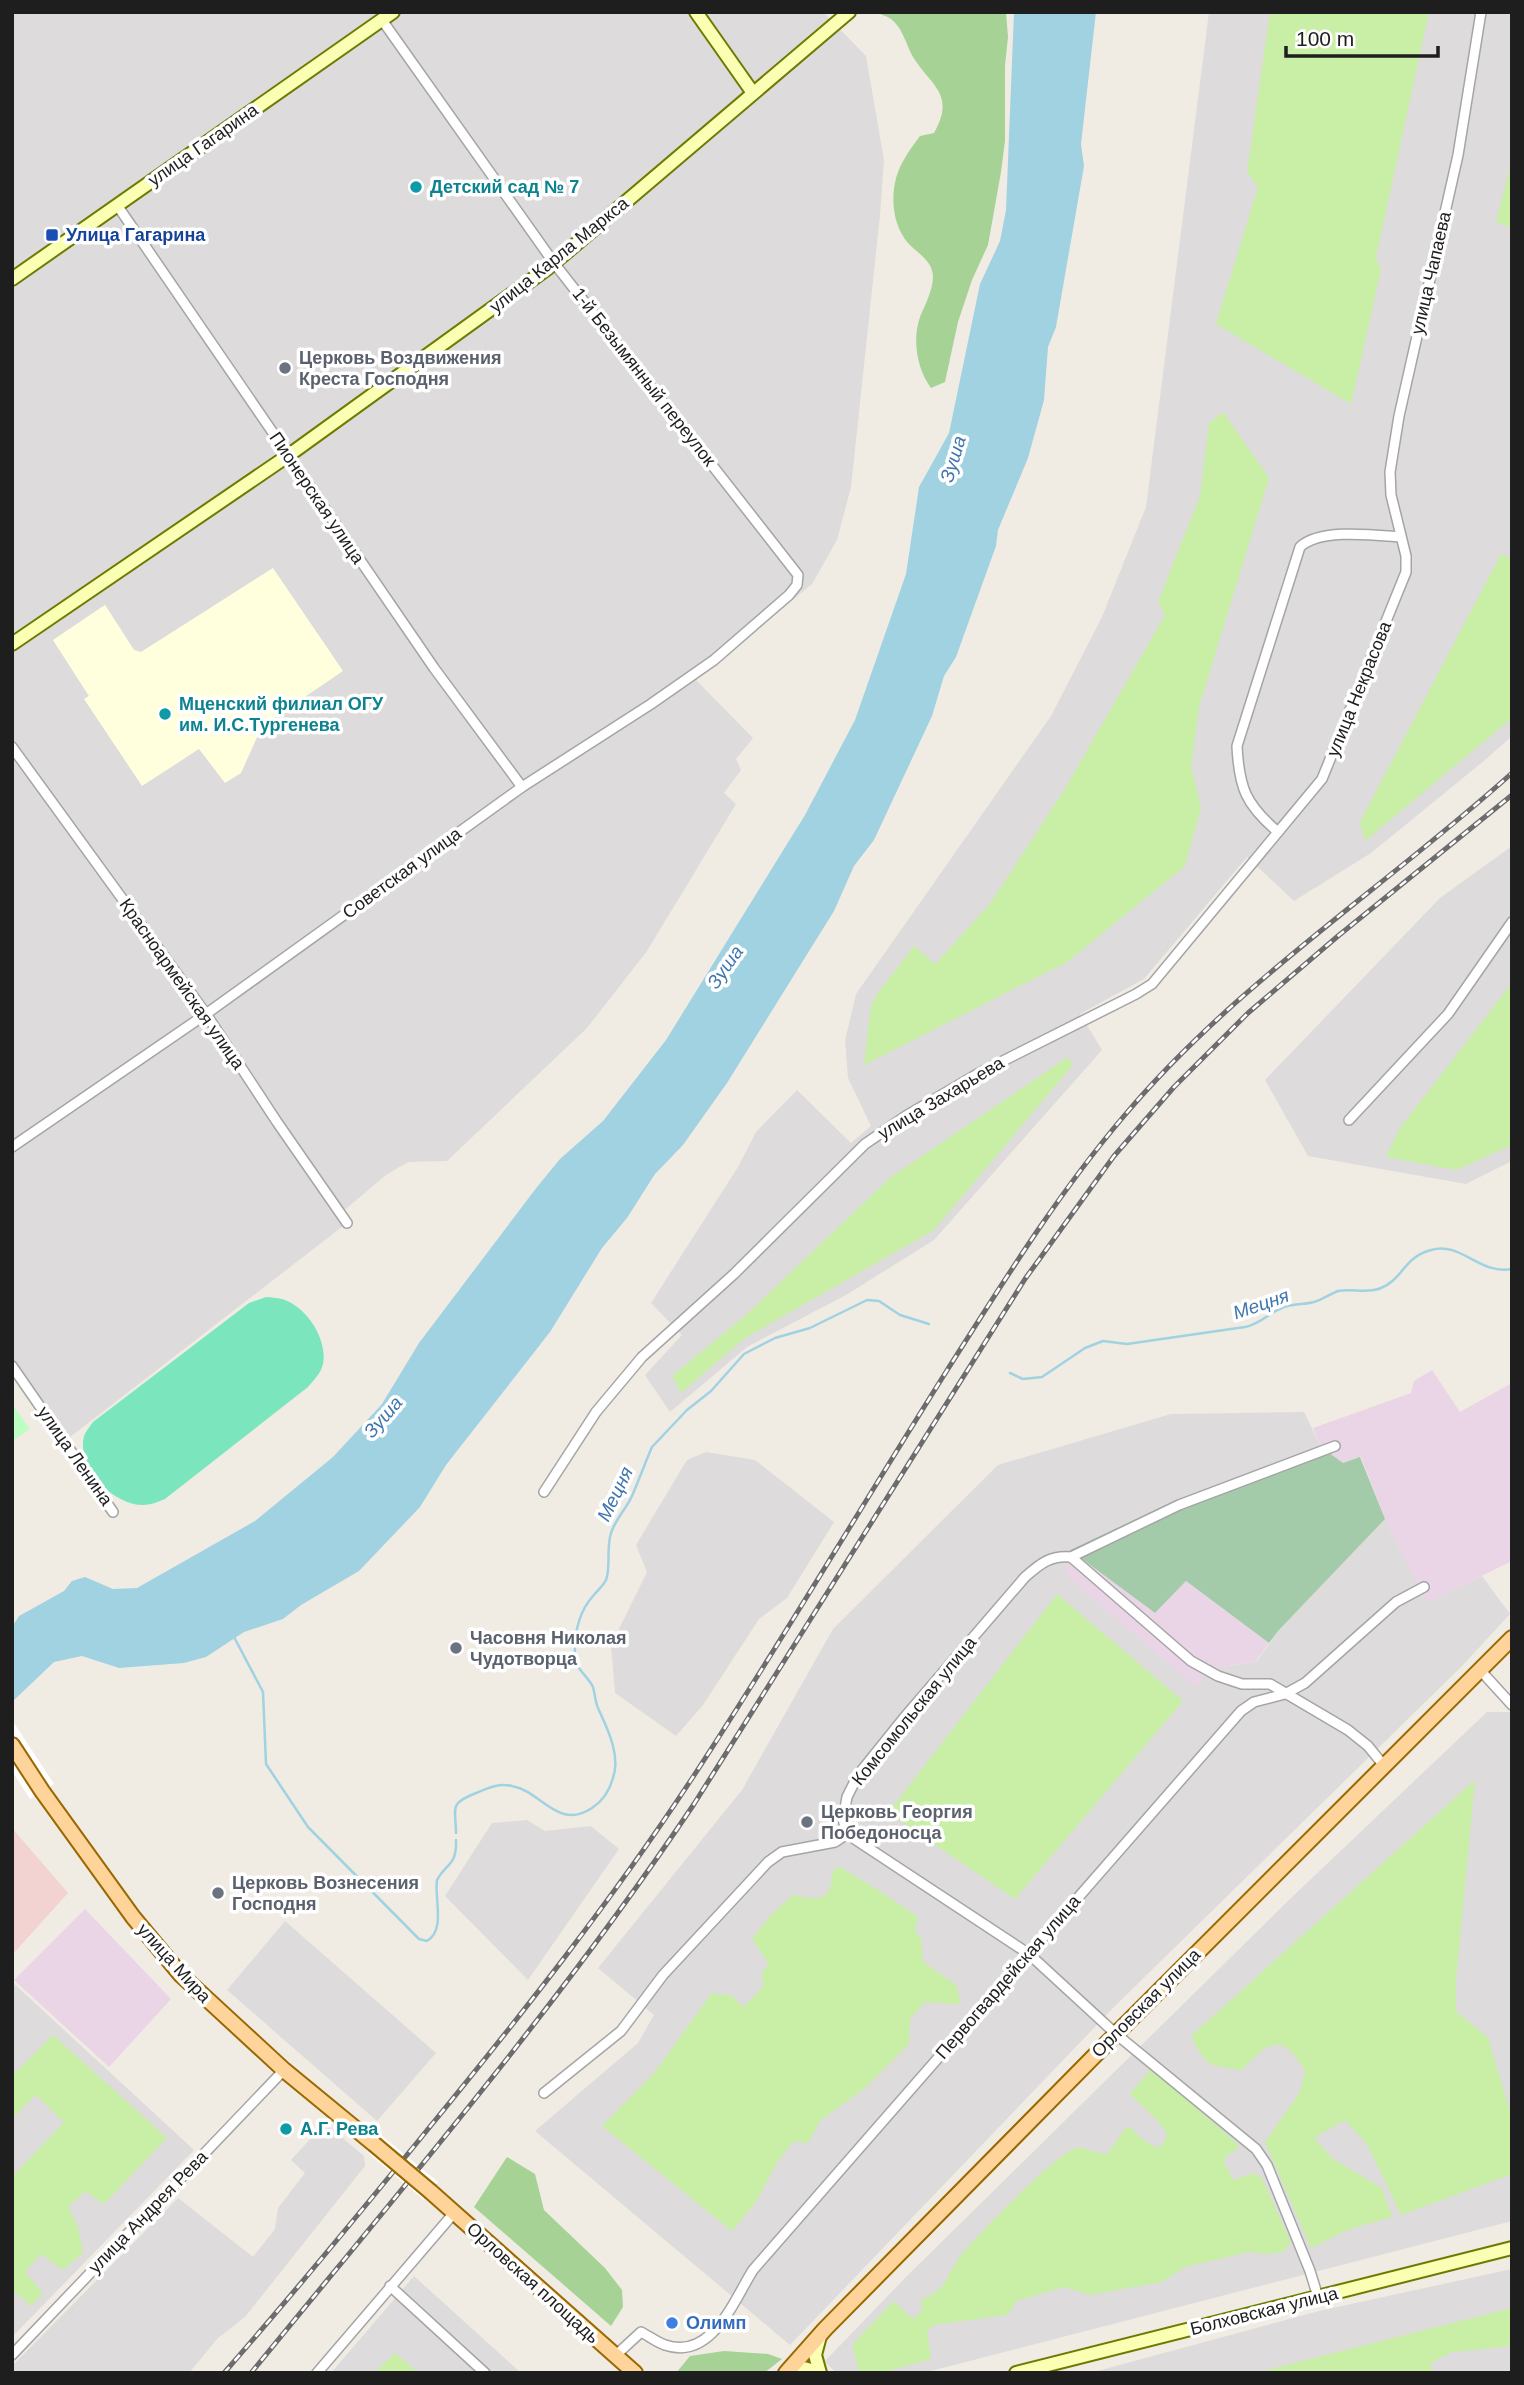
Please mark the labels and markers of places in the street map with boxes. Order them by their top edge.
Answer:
place label: Детский сад № 7 [430,177,579,197]
marker: Детский сад № 7 [408,179,424,195]
place label: Улица Гагарина [66,225,206,245]
marker: Улица Гагарина [44,227,60,243]
place label: Церковь Воздвижения Креста Господня [299,348,502,389]
marker: Церковь Воздвижения Креста Господня [277,360,293,376]
place label: Мценский филиал ОГУ им. И.С.Тургенева [179,694,384,735]
marker: Мценский филиал ОГУ им. И.С.Тургенева [157,706,173,722]
place label: Часовня Николая Чудотворца [470,1628,626,1669]
marker: Часовня Николая Чудотворца [448,1640,464,1656]
place label: Церковь Георгия Победоносца [821,1802,973,1843]
marker: Церковь Георгия Победоносца [799,1814,815,1830]
place label: Церковь Вознесения Господня [232,1873,419,1914]
marker: Церковь Вознесения Господня [210,1885,226,1901]
place label: А.Г. Рева [300,2119,379,2139]
marker: А.Г. Рева [278,2121,294,2137]
place label: Олимп [686,2313,746,2333]
marker: Олимп [664,2315,680,2331]

